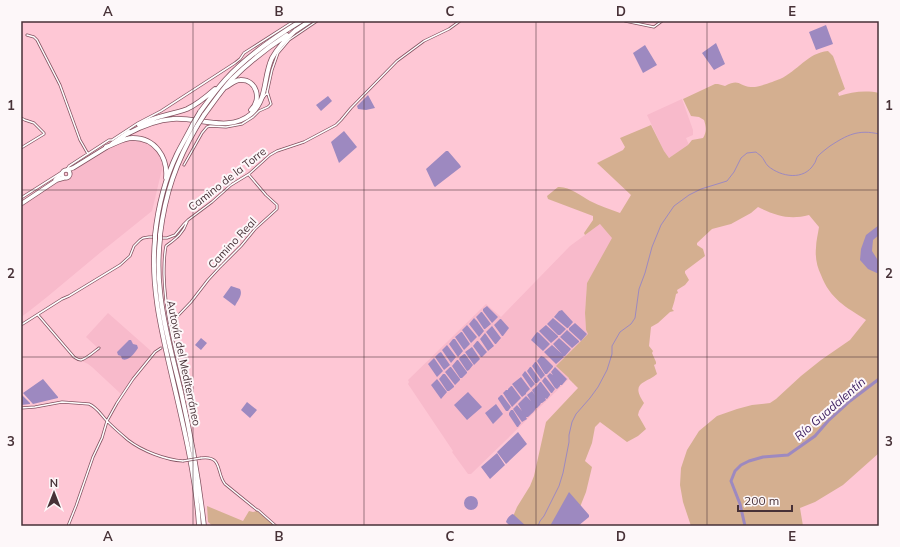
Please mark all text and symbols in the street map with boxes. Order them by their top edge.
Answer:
text: A [103,3,113,19]
text: B [275,3,284,19]
text: C [446,3,455,19]
text: D [616,3,626,19]
text: E [788,3,796,19]
text: 1 [7,97,15,113]
text: 1 [885,97,893,113]
street label: Camino de la Torre [185,144,269,214]
street label: Camino Real [205,215,259,271]
text: 2 [7,265,15,281]
text: 2 [885,265,893,281]
street label: Autovía del Mediterráneo [164,299,204,427]
water label: Río Guadalentín [791,374,868,443]
text: 3 [7,433,15,449]
text: 3 [885,433,893,449]
north arrow [34,473,74,513]
text: N [50,476,58,490]
scale bar [738,487,792,513]
text: 200 m [744,493,779,508]
text: A [103,528,113,544]
text: B [275,528,284,544]
text: C [446,528,455,544]
text: D [616,528,626,544]
text: E [788,528,796,544]

